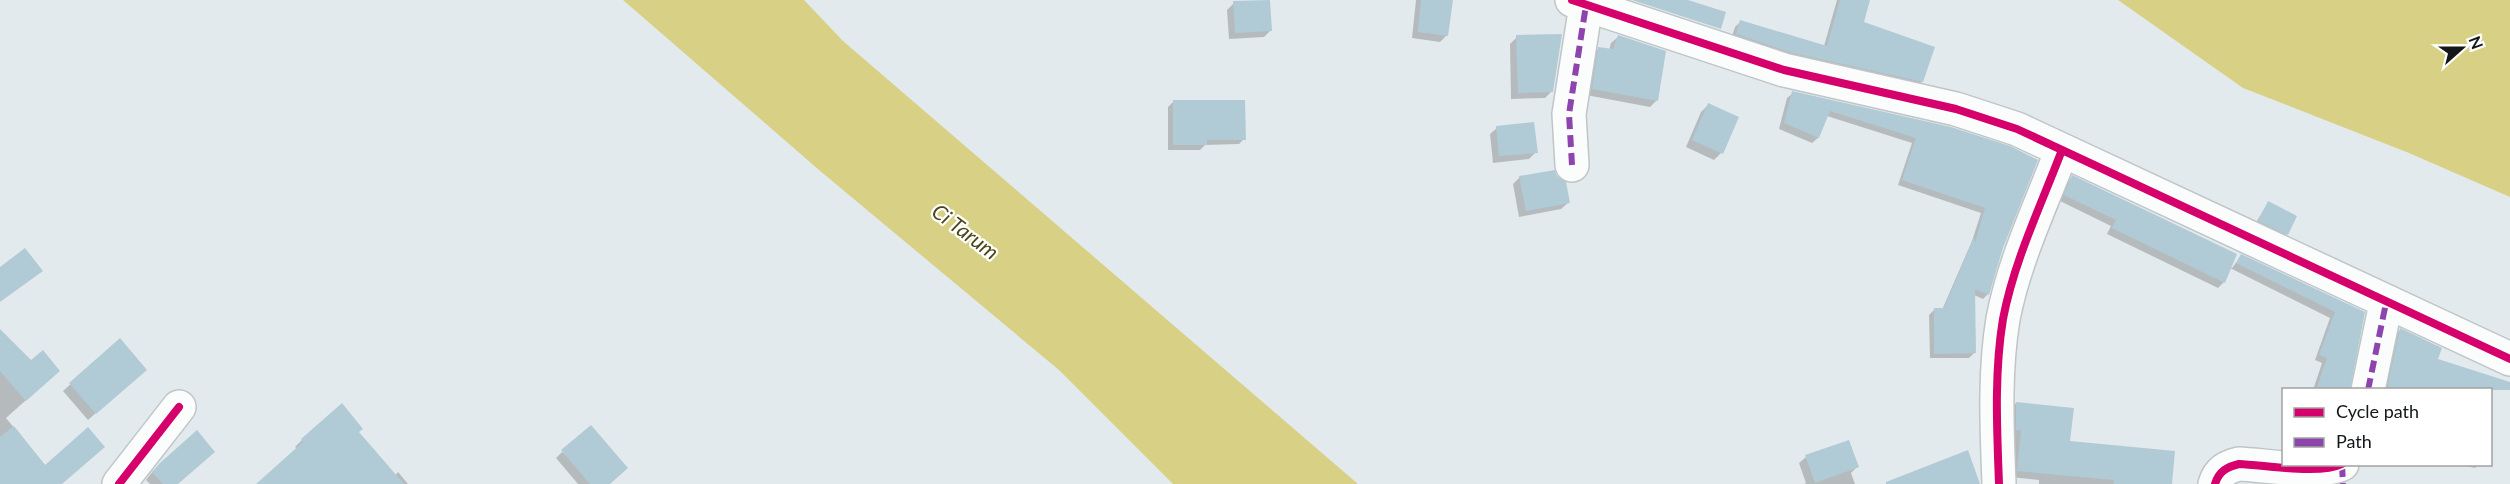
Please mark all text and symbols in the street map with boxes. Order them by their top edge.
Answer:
north arrow [2432,18,2492,78]
text: N [2465,33,2488,52]
water label: Ci Tarum [928,198,1004,264]
legend [2282,388,2492,466]
text: Cycle path [2336,400,2419,422]
text: Path [2336,430,2372,452]

